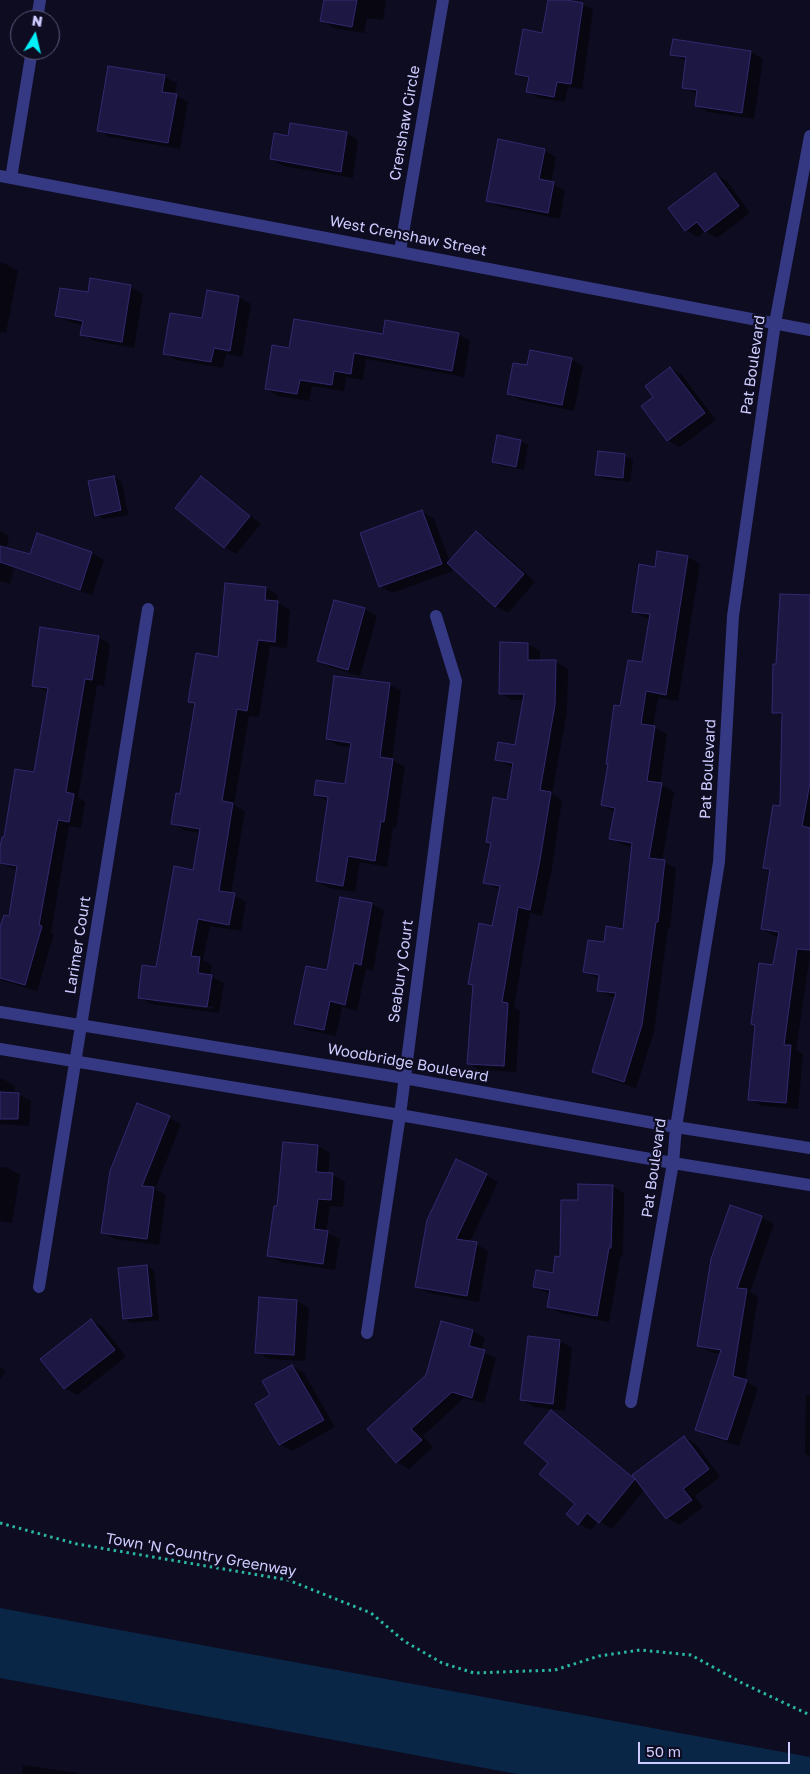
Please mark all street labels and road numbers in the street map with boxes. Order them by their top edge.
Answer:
street label: Crenshaw Circle [386,64,424,182]
street label: West Crenshaw Street [328,212,488,260]
street label: Pat Boulevard [737,314,769,416]
street label: Pat Boulevard [696,718,720,820]
street label: Larimer Court [61,895,95,995]
street label: Seabury Court [385,918,417,1024]
street label: Woodbridge Boulevard [326,1040,490,1086]
street label: Pat Boulevard [638,1117,670,1219]
street label: Town 'N Country Greenway [104,1529,298,1581]

